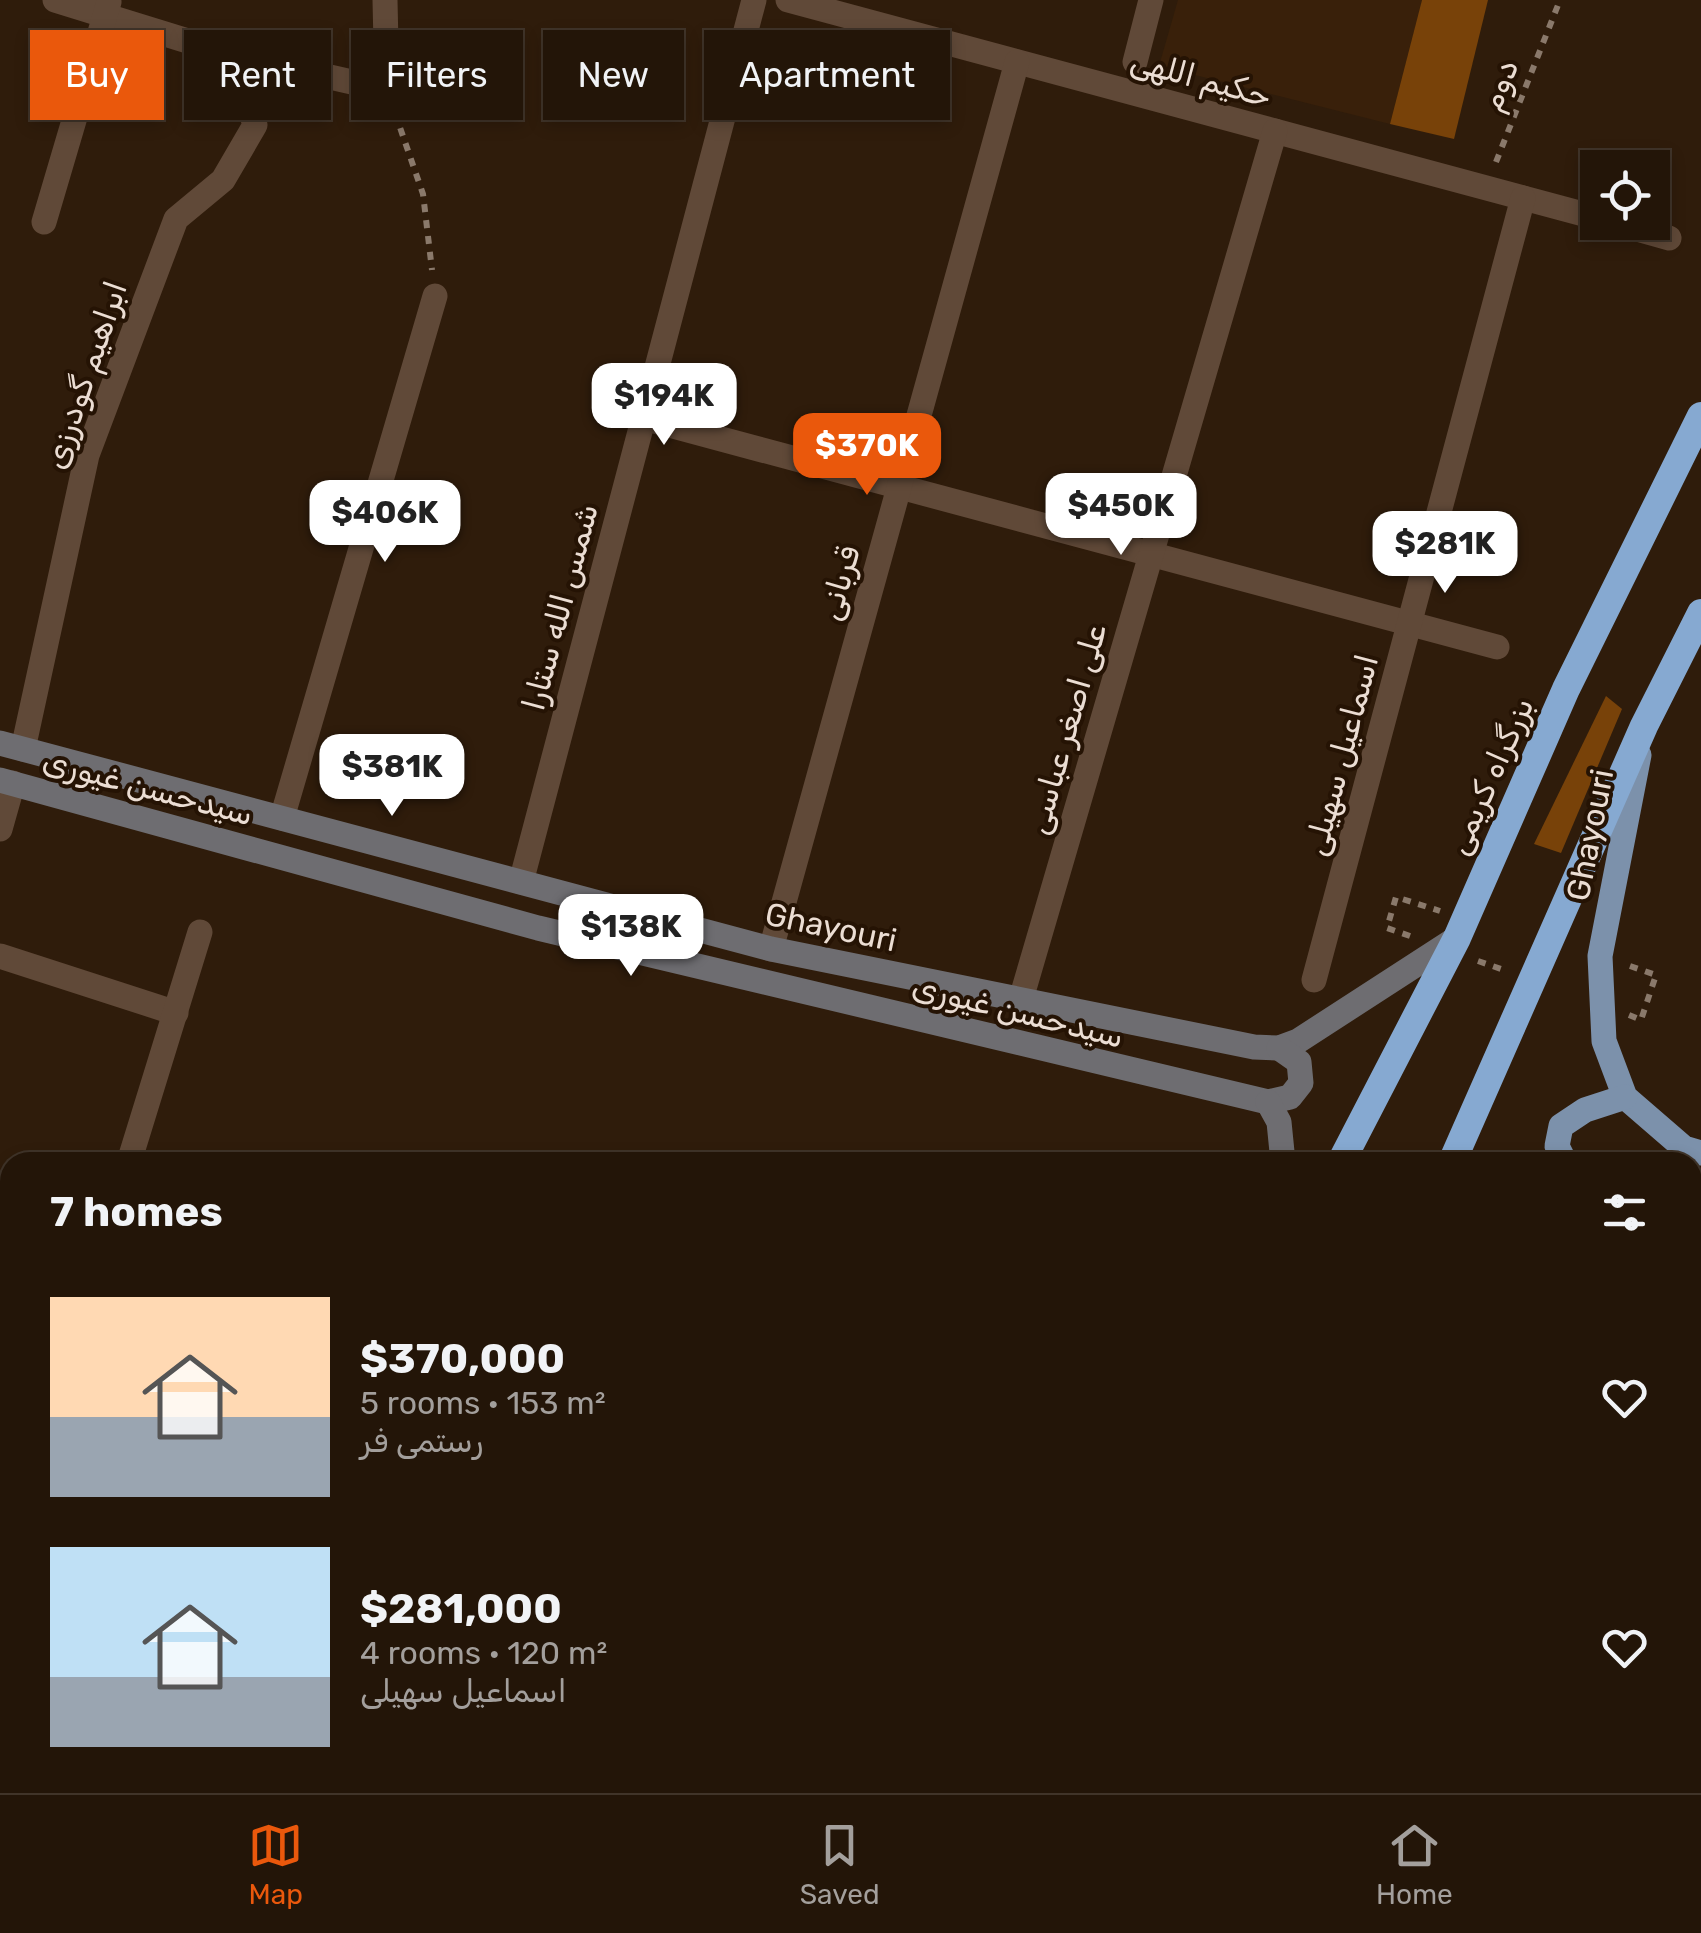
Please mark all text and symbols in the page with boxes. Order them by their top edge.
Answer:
chip: Buy [30,30,164,120]
chip: Rent [184,30,331,120]
chip: Filters [351,30,523,120]
chip: New [543,30,684,120]
chip: Apartment [704,30,950,120]
street label: حکیم اللهی [1126,41,1276,117]
street label: دوم [1472,54,1528,117]
map controls [1580,150,1670,240]
button: locate [1580,150,1670,240]
street label: ابراهیم گودرزی [35,276,137,475]
pin: $194K [594,363,734,448]
text: $194K [614,376,714,414]
pin: $370K [797,413,937,498]
text: $370K [815,426,919,464]
pin: $450K [1051,473,1191,558]
pin: $406K [315,480,455,565]
text: $450K [1068,486,1174,524]
text: $406K [331,493,439,531]
street label: شمس الله ستارا [514,499,606,715]
pin: $281K [1375,511,1515,596]
text: $281K [1395,524,1495,562]
street label: قربانی [810,541,868,625]
street label: علی اصغر عباسی [1018,619,1114,839]
street label: اسماعیل سهیلی [1296,650,1386,860]
street label: بزرگراه کریمی [1438,691,1542,861]
pin: $381K [322,734,462,819]
street label: سیدحسن غیوری [39,741,257,833]
text: $381K [341,747,443,785]
street label: Ghayouri [1559,766,1621,904]
pin: $138K [561,894,701,979]
street label: Ghayouri [762,895,900,959]
text: $138K [580,907,682,945]
street label: سیدحسن غیوری [908,966,1128,1056]
icon: filters [1597,1185,1652,1240]
text: 7 homes [50,1187,223,1237]
text: $370,000 [360,1334,565,1384]
icon: home [130,1337,250,1457]
icon: heart [1597,1370,1652,1425]
text: 5 rooms · 153 m² [360,1384,606,1422]
text: رستمی فر [360,1422,483,1460]
text: $281,000 [360,1584,562,1634]
icon: home [130,1587,250,1707]
icon: heart [1597,1620,1652,1675]
text: 4 rooms · 120 m² [360,1634,607,1672]
text: اسماعیل سهیلی [360,1672,567,1710]
tab: Map [248,1818,303,1911]
tab: Saved [800,1818,880,1911]
tab: Home [1376,1818,1453,1911]

